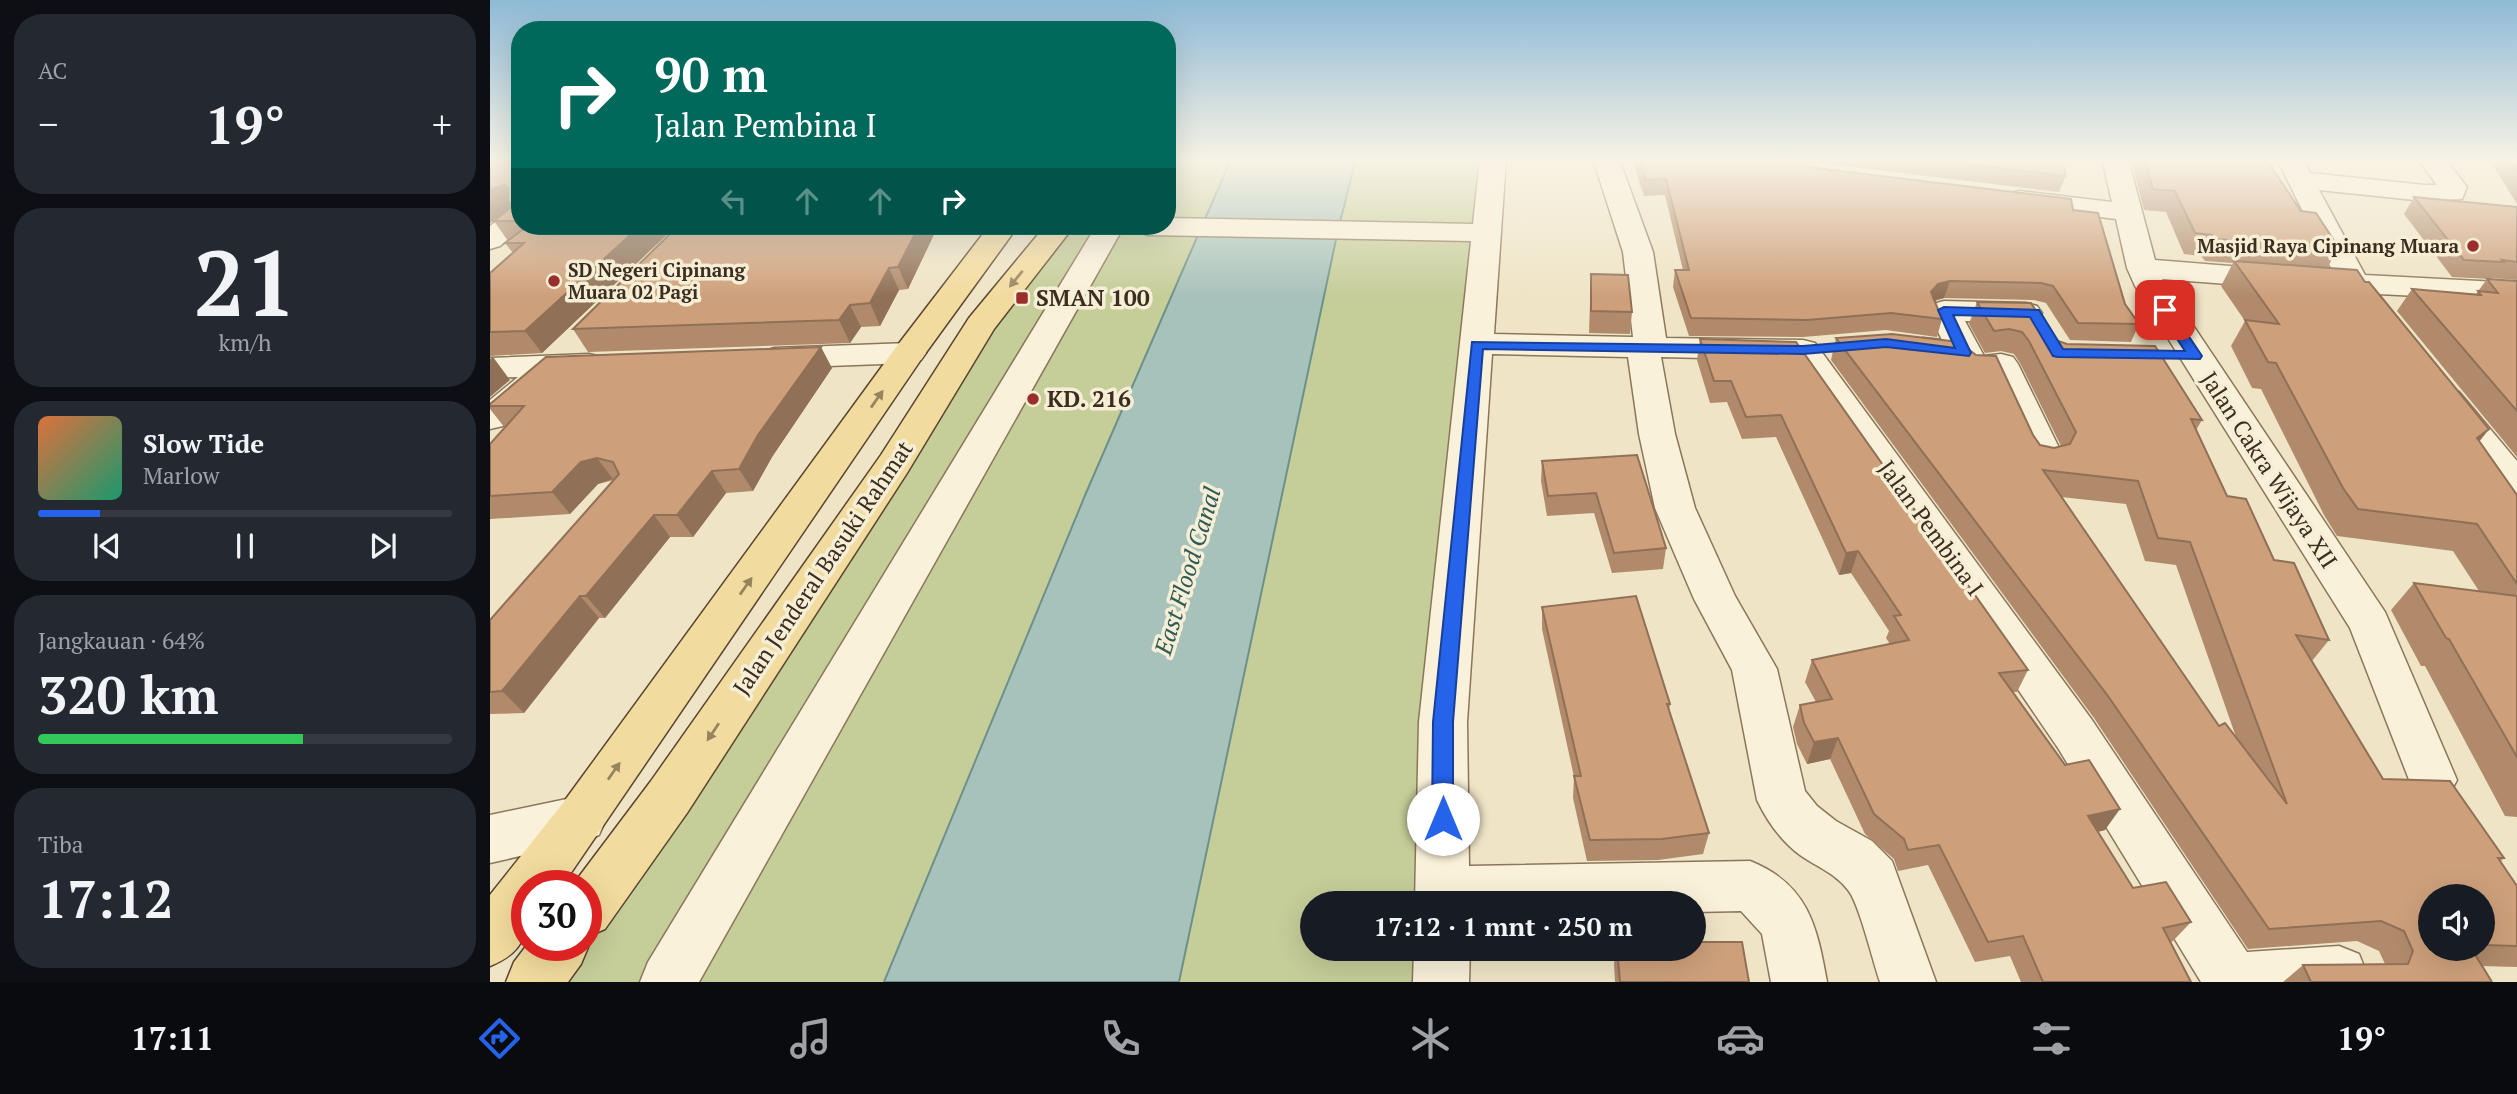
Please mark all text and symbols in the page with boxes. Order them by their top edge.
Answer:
text: 90 m [654,41,768,106]
icon: right [539,49,630,140]
text: AC [38,55,67,86]
text: 19° [205,90,285,159]
text: − [38,99,58,149]
text: + [432,99,452,149]
text: Jalan Pembina I [654,104,877,146]
icon: left [715,182,753,220]
icon: ahead [788,182,826,220]
icon: ahead [861,182,899,220]
icon: right [934,182,972,220]
text: 21 [194,221,296,342]
place label: Masjid Raya Cipinang Muara [2197,233,2459,258]
marker: Masjid Raya Cipinang Muara [2465,238,2481,254]
place label: SD Negeri Cipinang Muara 02 Pagi [568,257,746,304]
one-way arrow [1009,269,1024,287]
marker: SD Negeri Cipinang Muara 02 Pagi [546,273,562,289]
pin [2135,280,2195,340]
place label: SMAN 100 [1036,282,1150,313]
marker: SMAN 100 [1014,290,1030,306]
icon: arrive [2146,291,2184,329]
text: km/h [218,327,272,358]
street label: Jalan Cakra Wijaya XII [2194,365,2345,574]
place label: KD. 216 [1047,383,1131,414]
one-way arrow [870,390,883,409]
marker: KD. 216 [1025,391,1041,407]
text: Slow Tide [143,426,264,460]
street label: Jalan Jenderal Basuki Rahmat [726,434,920,701]
street label: Jalan Pembina I [1872,454,1991,602]
text: Marlow [143,460,220,491]
water label: East Flood Canal [1146,483,1228,659]
icon: previous [88,527,126,565]
icon: pause [226,527,264,565]
icon: next [364,527,402,565]
one-way arrow [739,577,753,595]
text: Jangkauan · 64% [38,625,205,656]
text: 320 km [38,660,219,729]
one-way arrow [706,723,720,741]
one-way arrow [607,762,621,780]
position arrow [1406,782,1480,856]
text: Tiba [38,829,83,860]
text: 17:12 [38,864,173,933]
speed limit sign: 30 [511,870,602,961]
map controls [2418,884,2495,961]
button: sound [2418,884,2495,961]
text: 17:12 · 1 mnt · 250 m [1373,909,1633,943]
icon: directions [475,1014,524,1063]
icon: music [786,1014,835,1063]
icon: phone [1096,1014,1145,1063]
icon: climate [1406,1014,1455,1063]
icon: car [1716,1014,1765,1063]
icon: filters [2027,1014,2076,1063]
text: 17:11 [131,1017,214,1059]
text: 19° [2337,1017,2386,1059]

